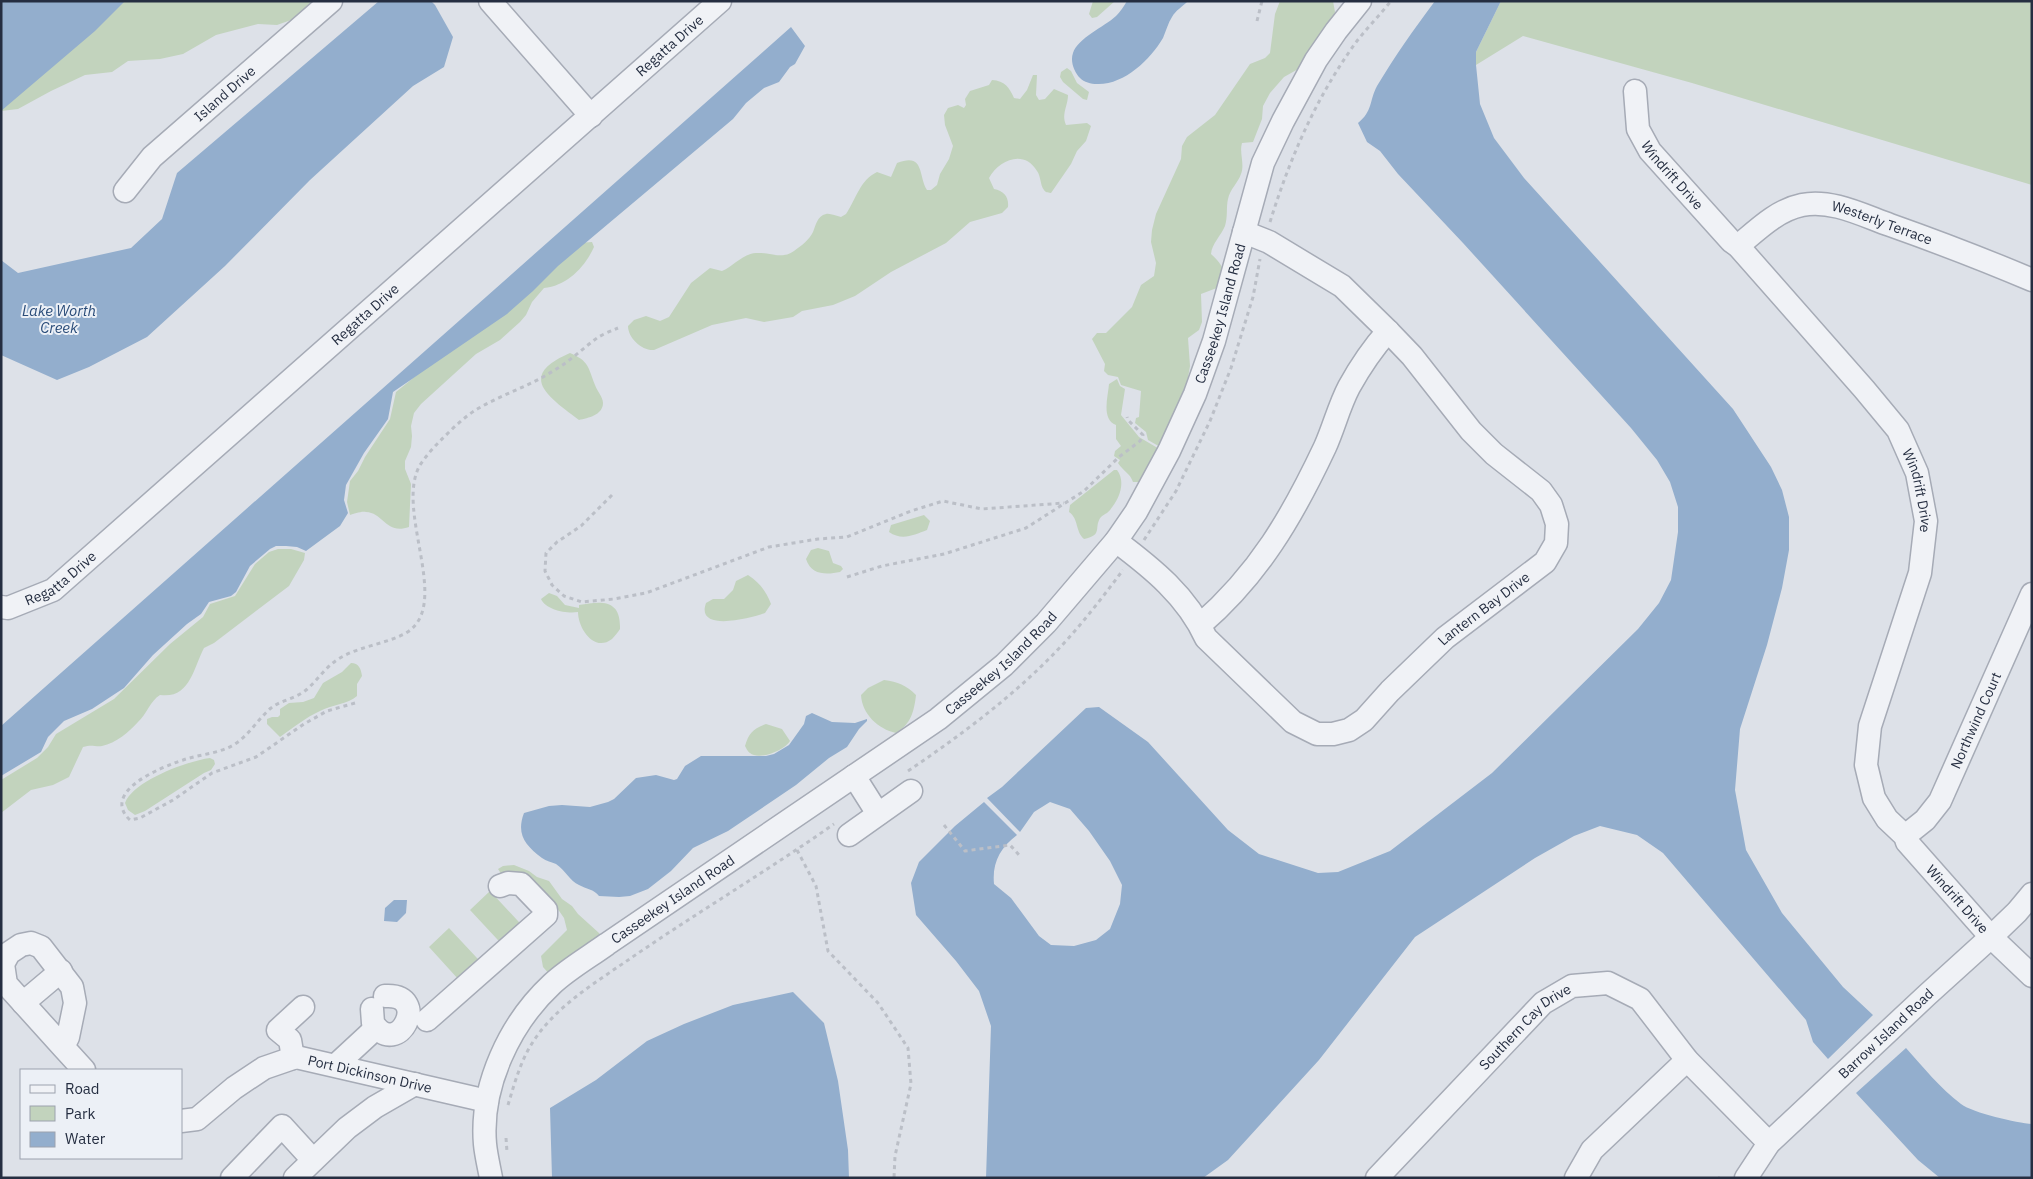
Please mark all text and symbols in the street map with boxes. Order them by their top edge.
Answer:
street label: Regatta Drive [632,11,707,80]
street label: Island Drive [190,62,259,125]
street label: Windrift Drive [1637,138,1708,214]
street label: Westerly Terrace [1830,197,1935,249]
street label: Casseekey Island Road [1190,241,1249,386]
street label: Regatta Drive [328,279,403,349]
water label: Lake Worth Creek [22,301,96,337]
street label: Windrift Drive [1898,446,1935,534]
street label: Regatta Drive [22,547,100,609]
street label: Lantern Bay Drive [1434,568,1533,649]
street label: Casseekey Island Road [941,608,1061,719]
street label: Northwind Court [1946,669,2005,772]
street label: Casseekey Island Road [607,851,738,948]
street label: Windrift Drive [1922,861,1993,937]
street label: Southern Cay Drive [1475,980,1574,1074]
street label: Barrow Island Road [1834,985,1937,1083]
street label: Port Dickinson Drive [306,1051,434,1097]
legend [20,1069,182,1159]
text: Road [65,1079,100,1098]
text: Park [65,1104,95,1123]
text: Water [65,1129,106,1148]

